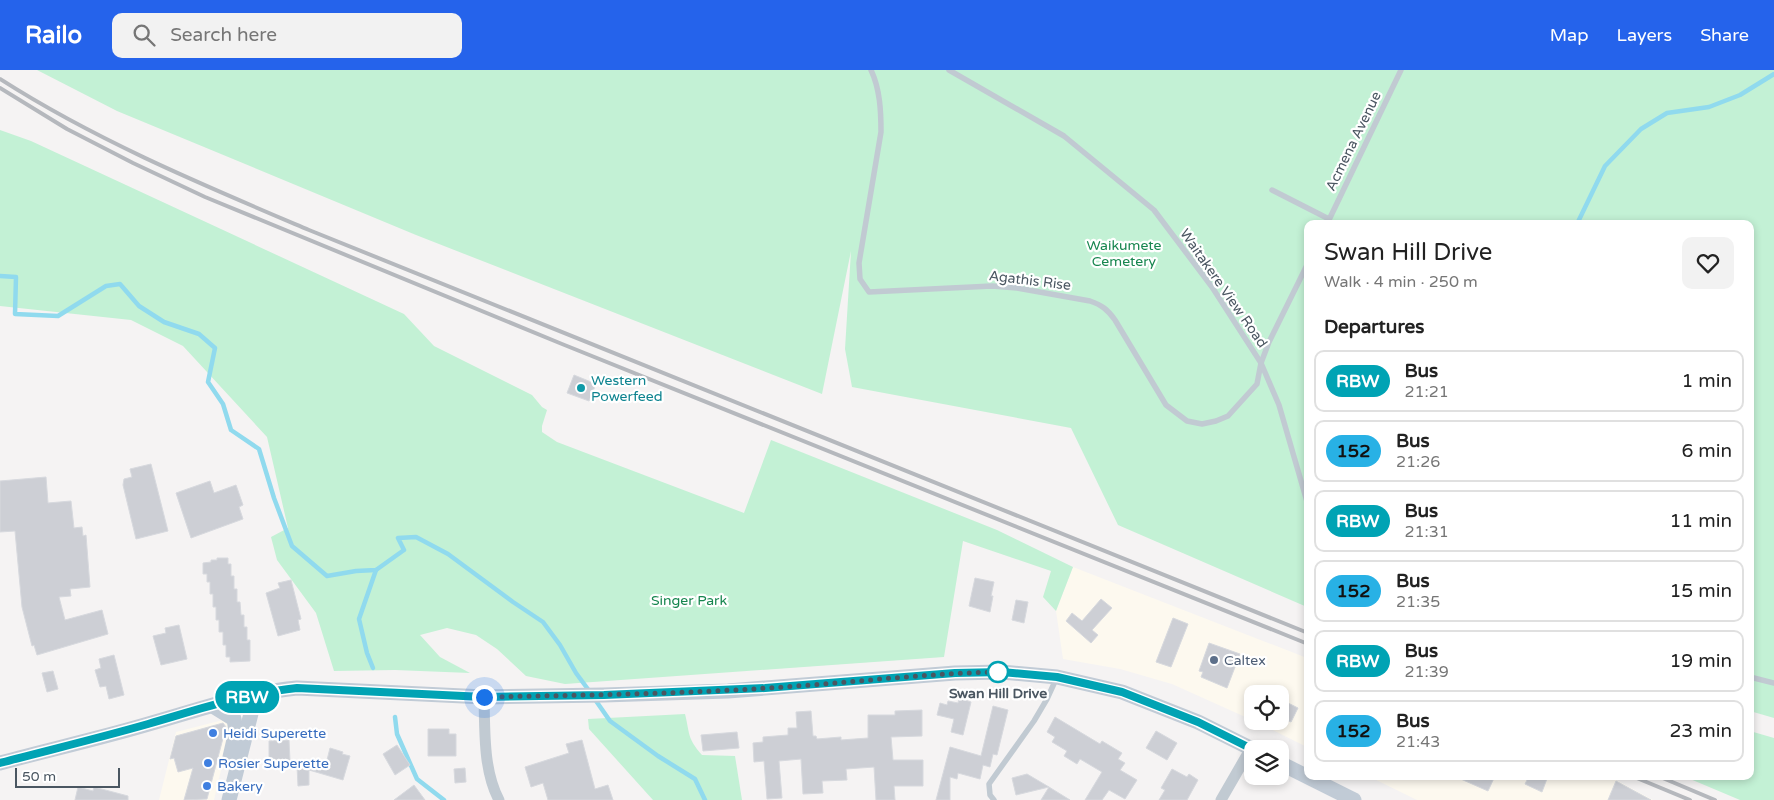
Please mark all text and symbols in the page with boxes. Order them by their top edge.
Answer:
search box [112,13,462,58]
text: Railo [25,21,82,50]
icon: search [130,21,158,49]
text: Search here [170,24,277,46]
text: Map [1550,24,1589,46]
text: Layers [1617,24,1672,46]
text: Share [1700,24,1749,46]
street label: Acmena Avenue [1322,89,1385,194]
street label: Waitakere View Road [1176,226,1271,351]
park label: Waikumete Cemetery [1086,237,1162,270]
button: heart [1682,237,1734,289]
text: Swan Hill Drive [1324,238,1492,267]
street label: Agathis Rise [988,267,1072,294]
text: Walk · 4 min · 250 m [1324,272,1478,292]
text: Departures [1324,316,1424,338]
text: Bus [1405,360,1438,382]
text: RBW [1336,370,1380,392]
text: 1 min [1681,370,1732,392]
place label: Western Powerfeed [591,372,663,405]
marker: Western Powerfeed [575,382,587,394]
text: 21:21 [1405,382,1449,402]
text: Bus [1396,430,1430,452]
text: 152 [1337,440,1370,462]
text: 6 min [1681,440,1732,462]
text: 21:26 [1396,452,1440,472]
text: Bus [1405,500,1438,522]
text: RBW [1336,510,1380,532]
text: 11 min [1669,510,1732,532]
text: 21:31 [1405,522,1449,542]
text: Bus [1396,570,1430,592]
text: 152 [1337,580,1370,602]
text: 15 min [1669,580,1732,602]
park label: Singer Park [651,592,727,609]
text: 21:35 [1396,592,1440,612]
text: Bus [1405,640,1438,662]
text: RBW [1336,650,1380,672]
text: 19 min [1669,650,1732,672]
place label: Caltex [1224,652,1266,669]
marker: Caltex [1208,654,1220,666]
marker: Swan Hill Drive [987,661,1009,683]
text: 21:39 [1405,662,1449,682]
line badge: RBW [218,681,276,713]
your location [472,685,497,710]
place label: Swan Hill Drive [949,685,1047,702]
map controls [1244,685,1289,785]
button: locate [1244,685,1289,730]
text: RBW [225,686,269,708]
text: Bus [1396,710,1430,732]
text: 152 [1337,720,1370,742]
text: 23 min [1669,720,1732,742]
place label: Heidi Superette [223,725,326,742]
marker: Heidi Superette [207,727,219,739]
text: 21:43 [1396,732,1440,752]
button: layers [1244,740,1289,785]
place label: Rosier Superette [218,755,329,772]
marker: Rosier Superette [202,757,214,769]
scale bar [15,765,120,788]
text: 50 m [22,768,56,785]
place label: Bakery [217,778,263,795]
marker: Bakery [201,780,213,792]

